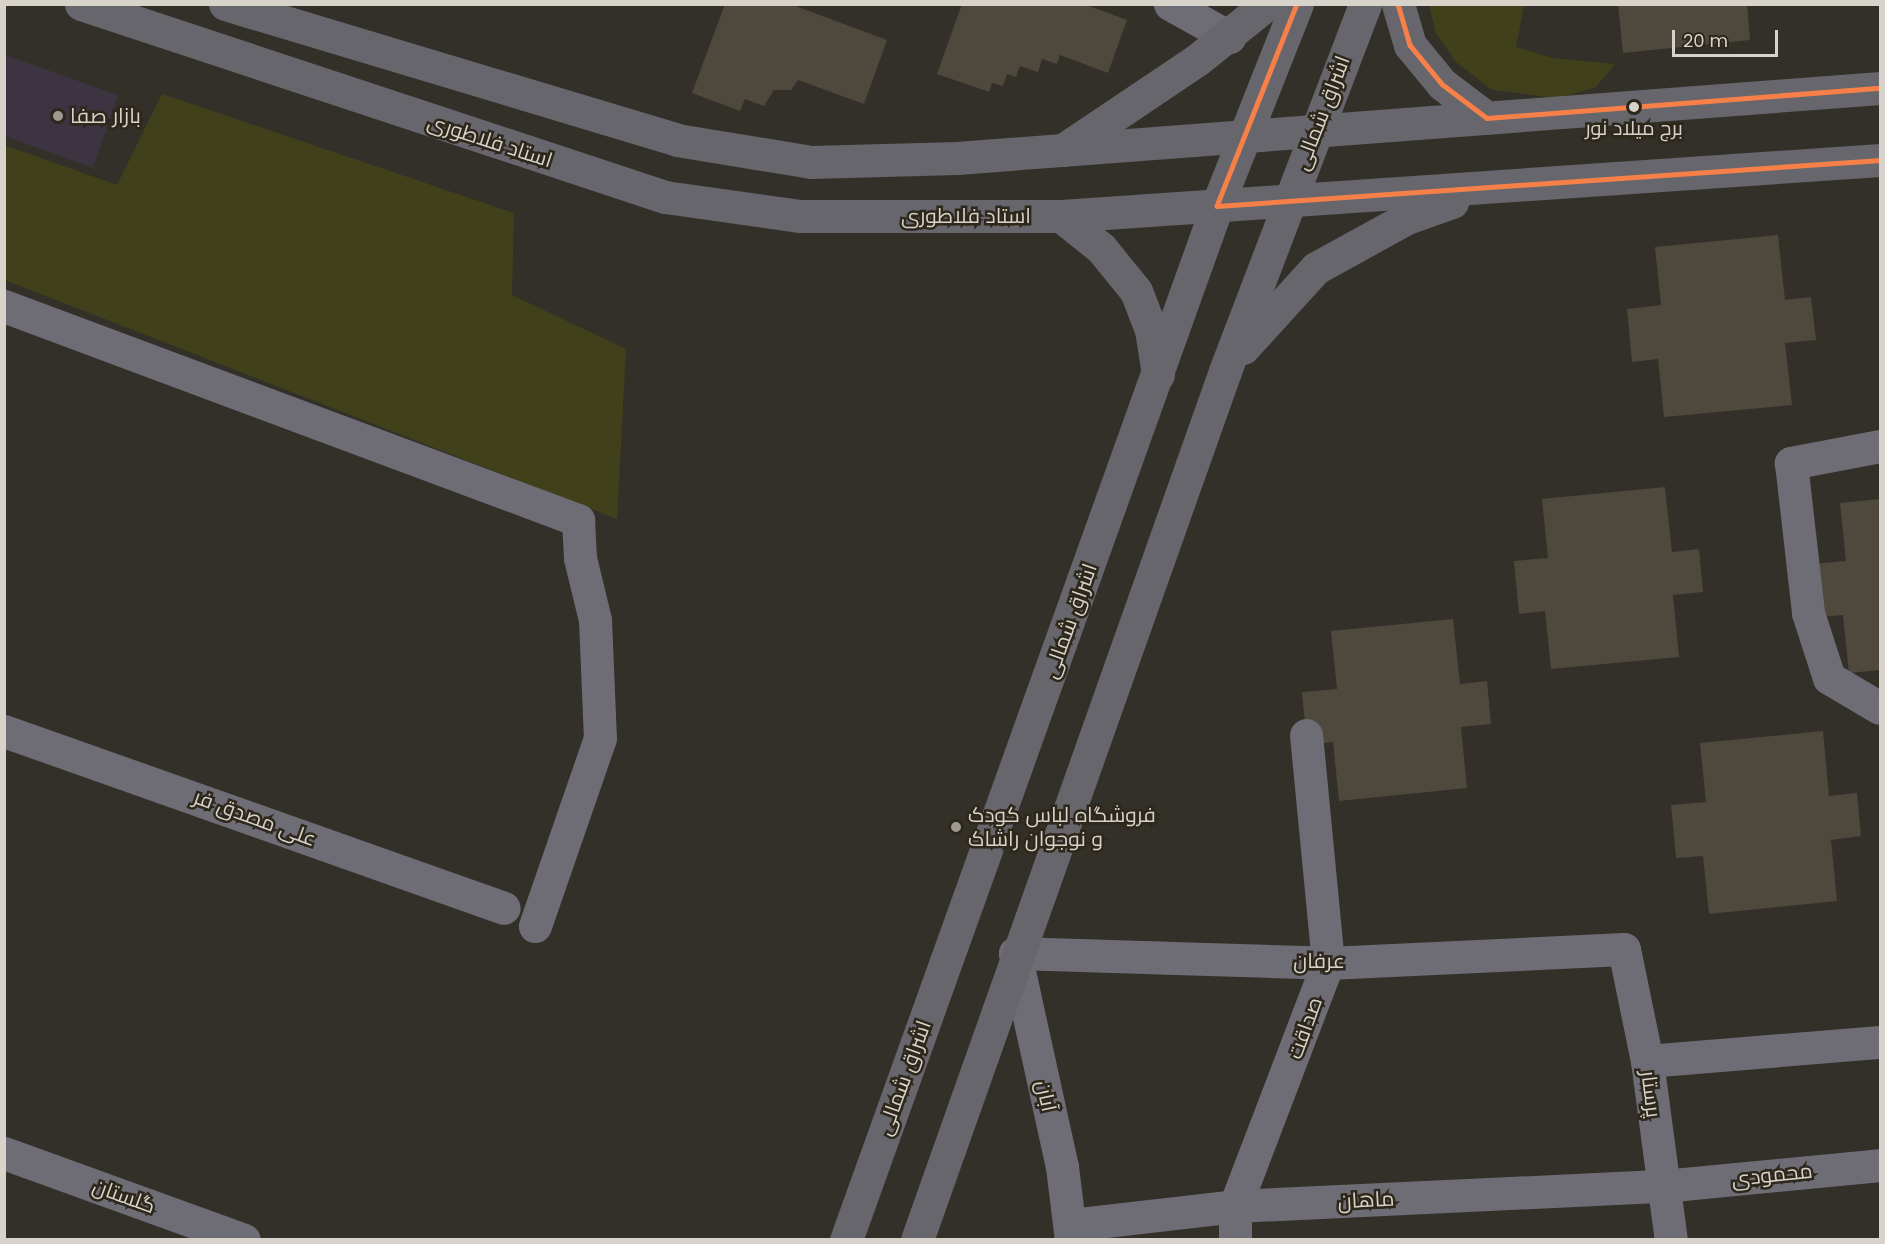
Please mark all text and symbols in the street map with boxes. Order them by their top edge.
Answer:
scale bar [1675,18,1782,56]
text: 20 m [1683,28,1728,53]
street label: اشراق شمالی [1289,52,1355,174]
marker: برج میلاد نور [1628,101,1640,113]
place label: بازار صفا [70,103,141,129]
marker: بازار صفا [51,109,65,123]
street label: استاد فلاطوری [424,109,556,173]
place label: برج میلاد نور [1585,116,1683,140]
street label: استاد فلاطوری [901,203,1031,229]
street label: اشراق شمالی [1038,560,1102,682]
street label: علی مصدق فر [190,784,320,852]
place label: فروشگاه لباس کودک و نوجوان راشاک [968,802,1156,852]
marker: فروشگاه لباس کودک و نوجوان راشاک [949,820,963,834]
street label: عرفان [1293,948,1345,974]
street label: صداقت [1282,994,1328,1062]
street label: اشراق شمالی [872,1017,936,1139]
street label: پرستار [1636,1069,1666,1119]
street label: آبان [1030,1078,1062,1114]
street label: محمودی [1730,1158,1814,1192]
street label: گلستان [89,1173,159,1219]
street label: ماهان [1337,1186,1395,1214]

